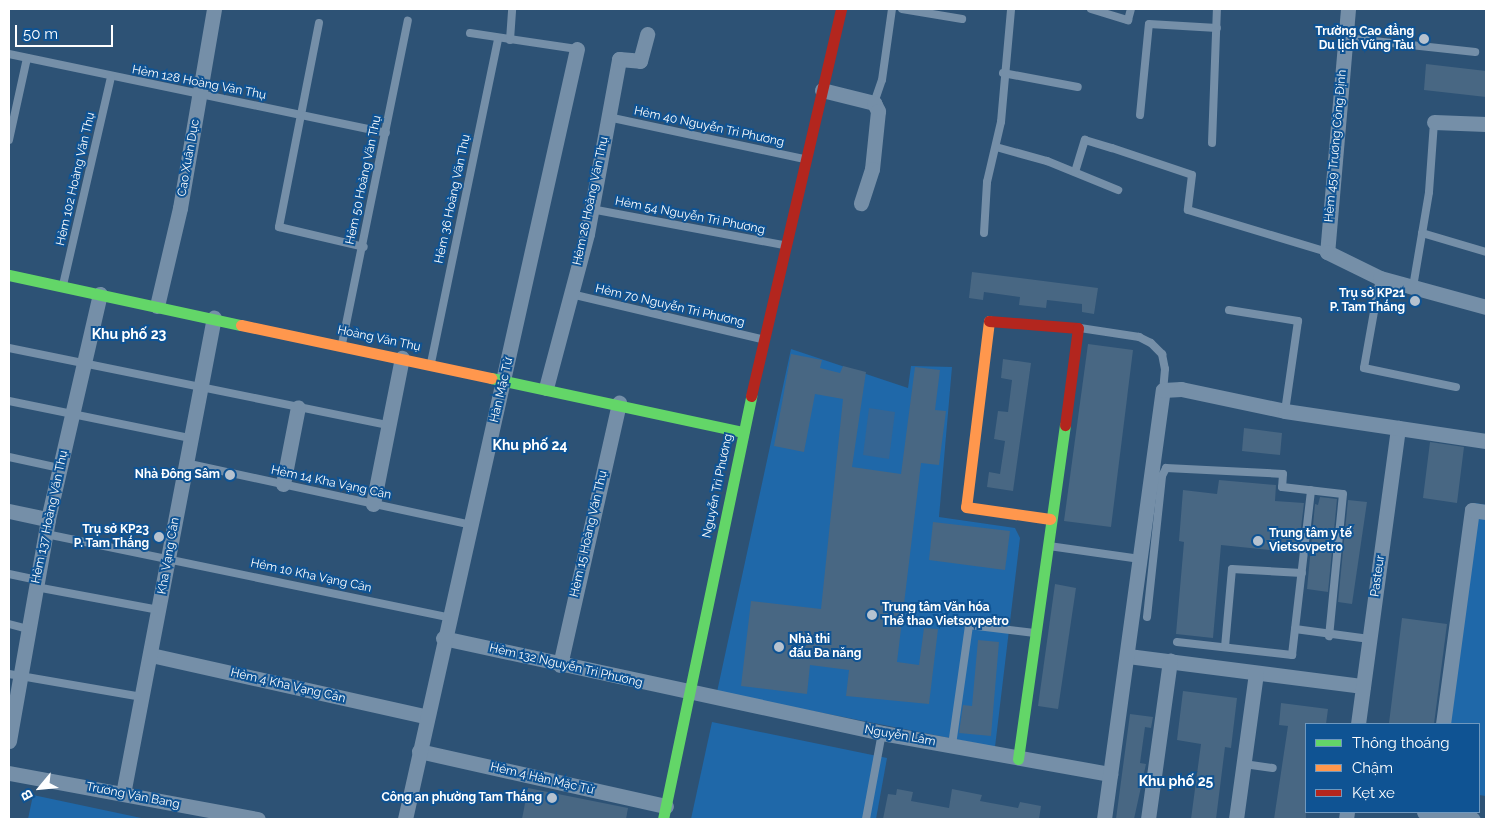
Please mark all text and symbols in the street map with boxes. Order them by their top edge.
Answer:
scale bar [18,15,115,47]
text: 50 m [23,25,58,43]
place label: Trường Cao đẳng Du lịch Vũng Tàu [1315,25,1414,53]
marker: Trường Cao đẳng Du lịch Vũng Tàu [1418,33,1430,45]
street label: Hẻm 128 Hoàng Văn Thụ [130,63,268,103]
street label: Hẻm 459 Trương Công Định [1322,69,1350,223]
street label: Hẻm 40 Nguyễn Tri Phương [632,104,786,150]
street label: Hẻm 102 Hoàng Văn Thụ [54,111,98,247]
street label: Hẻm 50 Hoàng Văn Thụ [343,114,385,246]
street label: Cao Xuân Dục [175,118,203,198]
street label: Hẻm 36 Hoàng Văn Thụ [432,133,474,265]
street label: Hẻm 26 Hoàng Văn Thụ [570,135,612,267]
street label: Hẻm 54 Nguyễn Tri Phương [614,194,766,238]
street label: Hẻm 70 Nguyễn Tri Phương [594,282,746,330]
place label: Trụ sở KP21 P. Tam Thắng [1329,287,1405,315]
marker: Trụ sở KP21 P. Tam Thắng [1409,295,1421,307]
street label: Hoàng Văn Thụ [336,323,422,355]
district label: Khu phố 23 [92,326,166,342]
street label: Hàn Mặc Tử [487,356,517,424]
street label: Nguyễn Tri Phương [700,432,736,540]
district label: Khu phố 24 [493,437,567,453]
street label: Hẻm 137 Hoàng Văn Thụ [29,449,71,585]
street label: Hẻm 14 Kha Vạng Cân [269,463,393,503]
place label: Nhà Đông Sâm [135,468,220,482]
marker: Nhà Đông Sâm [224,469,236,481]
street label: Hẻm 15 Hoàng Văn Thụ [567,469,611,599]
street label: Kha Vạng Cân [155,516,183,596]
place label: Trụ sở KP23 P. Tam Thắng [73,523,149,551]
place label: Trung tâm y tế Vietsovpetro [1269,527,1352,555]
marker: Trụ sở KP23 P. Tam Thắng [153,531,165,543]
marker: Trung tâm y tế Vietsovpetro [1251,534,1265,548]
street label: Pasteur [1368,554,1388,598]
street label: Hẻm 10 Kha Vạng Cân [249,556,373,596]
place label: Trung tâm Văn hóa Thể thao Vietsovpetro [882,601,1009,629]
marker: Trung tâm Văn hóa Thể thao Vietsovpetro [866,609,878,621]
place label: Nhà thi đấu Đa năng [789,633,861,661]
street label: Hẻm 132 Nguyễn Tri Phương [488,641,644,691]
marker: Nhà thi đấu Đa năng [773,641,785,653]
street label: Hẻm 4 Kha Vạng Cân [229,666,347,706]
street label: Nguyễn Lâm [863,723,937,749]
legend [1305,723,1480,813]
text: Thông thoáng [1352,734,1450,752]
text: Chậm [1352,759,1393,777]
street label: Hẻm 4 Hàn Mặc Tử [489,760,595,798]
north arrow [15,763,65,813]
district label: Khu phố 25 [1139,773,1213,789]
street label: Trương Văn Bang [85,780,181,812]
text: Kẹt xe [1352,784,1395,802]
text: B [17,787,36,803]
place label: Công an phường Tam Thắng [381,791,542,805]
marker: Công an phường Tam Thắng [546,792,558,804]

